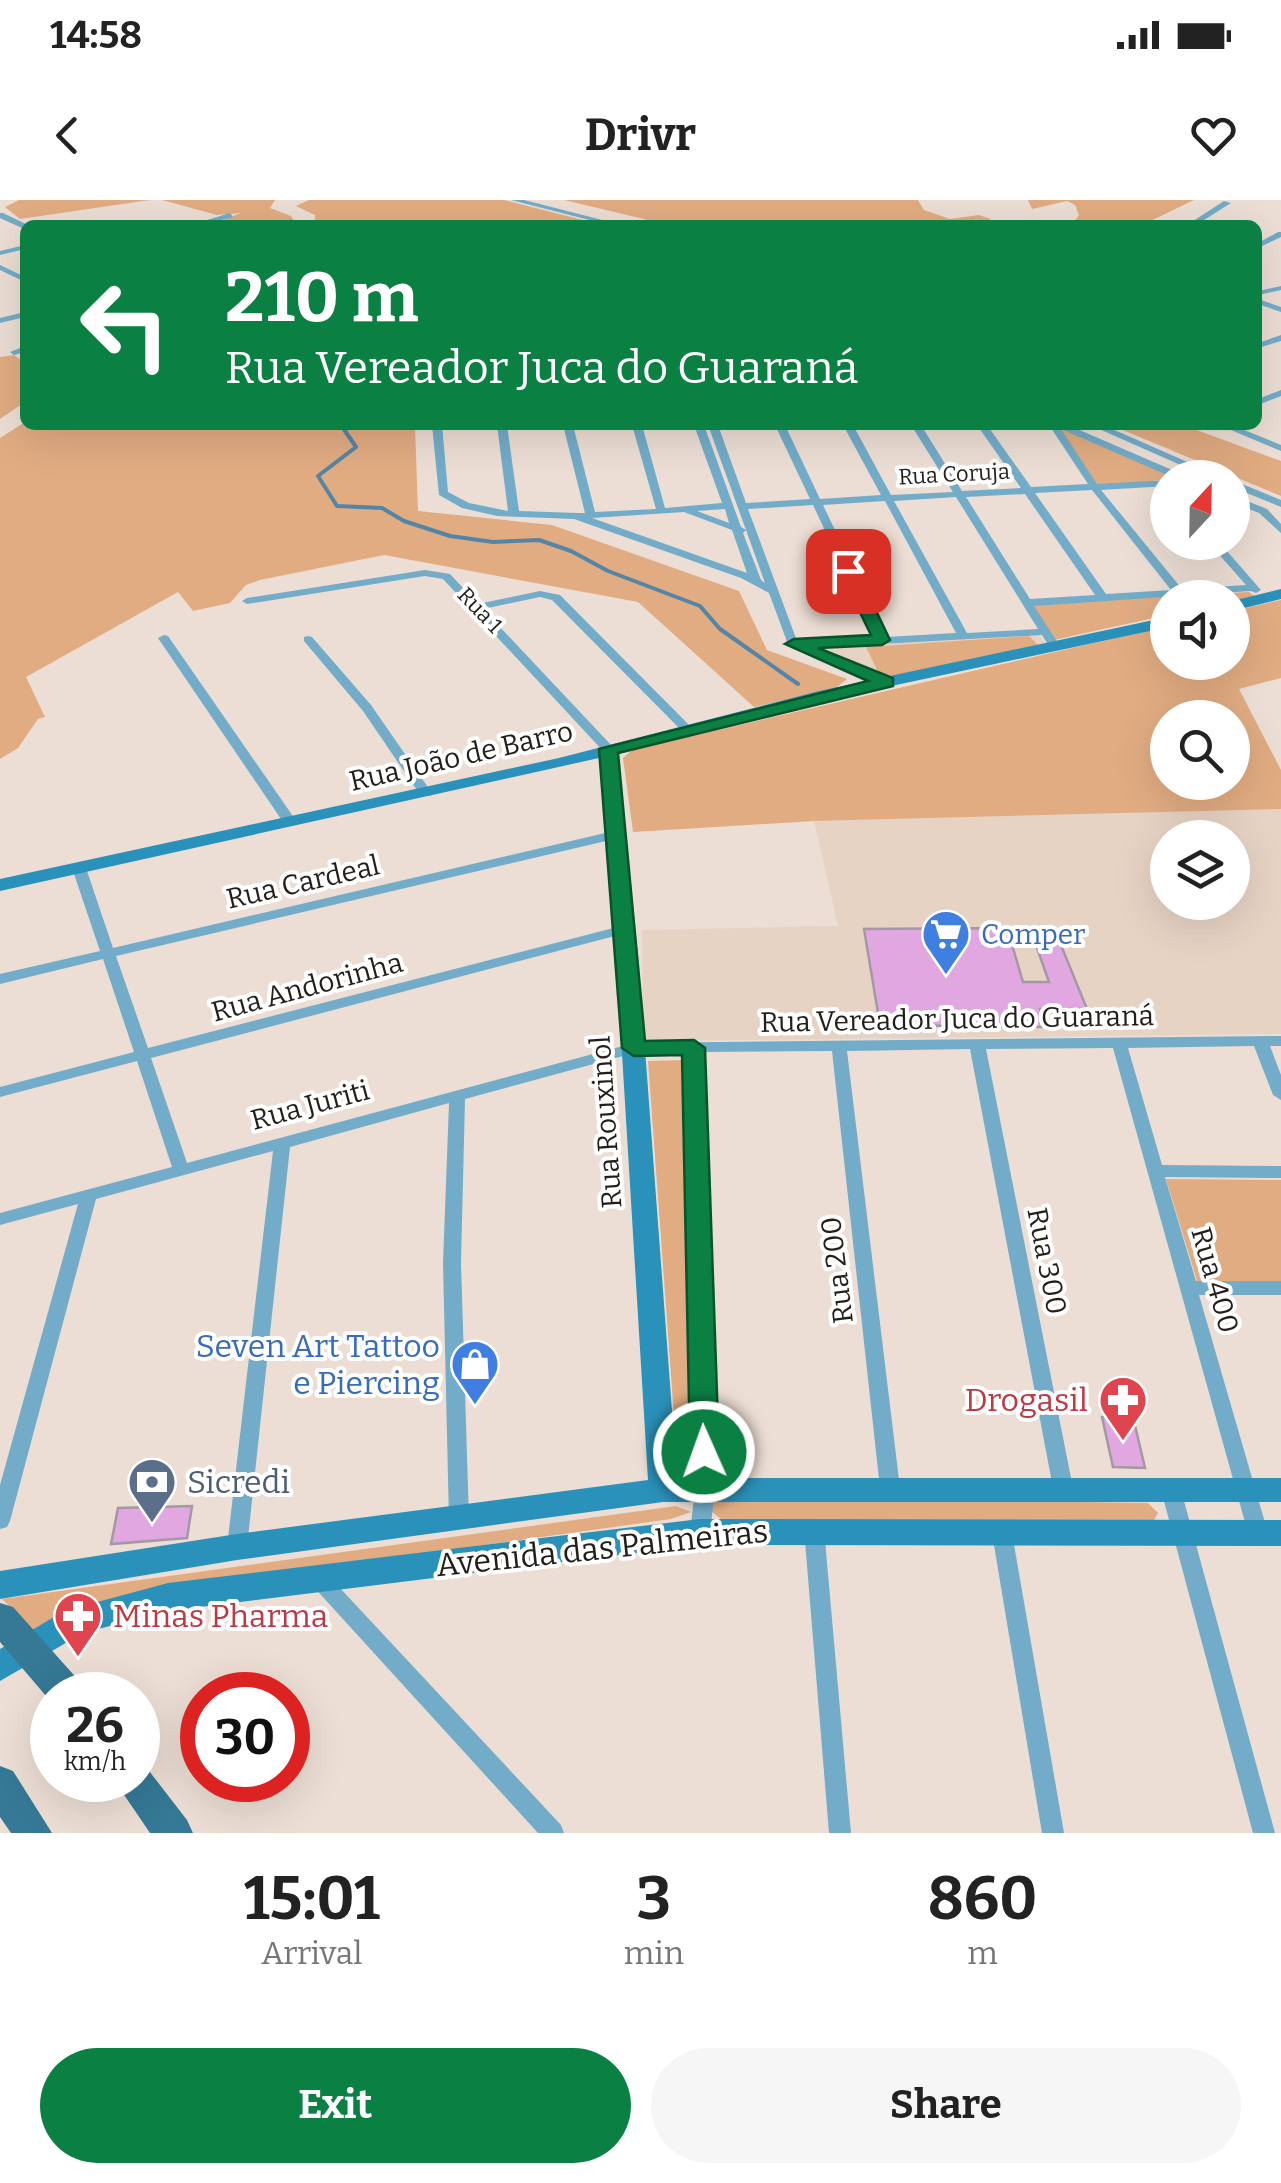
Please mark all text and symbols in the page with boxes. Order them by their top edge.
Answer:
text: 14:58 [50,12,142,58]
icon: back [40,108,95,163]
text: Drivr [585,108,696,162]
icon: heart [1186,108,1241,163]
text: 210 m [225,256,418,340]
icon: left [60,260,190,390]
text: Rua Vereador Juca do Guaraná [225,341,858,395]
street label: Rua Coruja [898,458,1010,490]
north arrow [1150,460,1250,560]
map controls [1150,460,1250,920]
pin [806,529,891,614]
icon: arrive [821,544,876,599]
button: sound [1150,580,1250,680]
street label: Rua 1 [452,582,508,639]
button: search [1150,700,1250,800]
street label: Rua João de Barro [346,714,576,798]
button: layers [1150,820,1250,920]
street label: Rua Cardeal [223,848,383,916]
supermarket icon: Comper [920,908,972,976]
place label: Comper [981,918,1086,951]
street label: Rua Andorinha [208,946,406,1028]
street label: Rua Vereador Juca do Guaraná [760,999,1154,1039]
street label: Rua Rouxinol [584,1035,628,1209]
street label: Rua Juriti [247,1073,373,1137]
street label: Rua 300 [1020,1205,1074,1317]
street label: Rua 200 [814,1215,860,1325]
street label: Rua 400 [1184,1223,1246,1337]
place label: Seven Art Tattoo e Piercing [196,1327,440,1402]
shop icon: Seven Art Tattoo e Piercing [449,1338,501,1406]
pharmacy icon: Drogasil [1097,1374,1149,1442]
place label: Drogasil [965,1381,1088,1419]
position arrow [652,1400,756,1504]
bank icon: Sicredi [126,1456,178,1524]
place label: Sicredi [187,1463,290,1501]
street label: Avenida das Palmeiras [434,1512,770,1584]
pharmacy icon: Minas Pharma [52,1590,104,1658]
place label: Minas Pharma [113,1597,328,1635]
speed limit sign: 30 [180,1672,310,1802]
text: 26 [66,1695,124,1755]
text: km/h [64,1747,126,1777]
text: 15:01 [244,1863,380,1935]
text: 3 [637,1863,671,1935]
text: 860 [928,1863,1037,1935]
text: Arrival [261,1934,363,1972]
text: min [624,1934,684,1972]
text: m [967,1934,998,1972]
button: Exit [40,2048,631,2163]
button: Share [651,2048,1241,2163]

